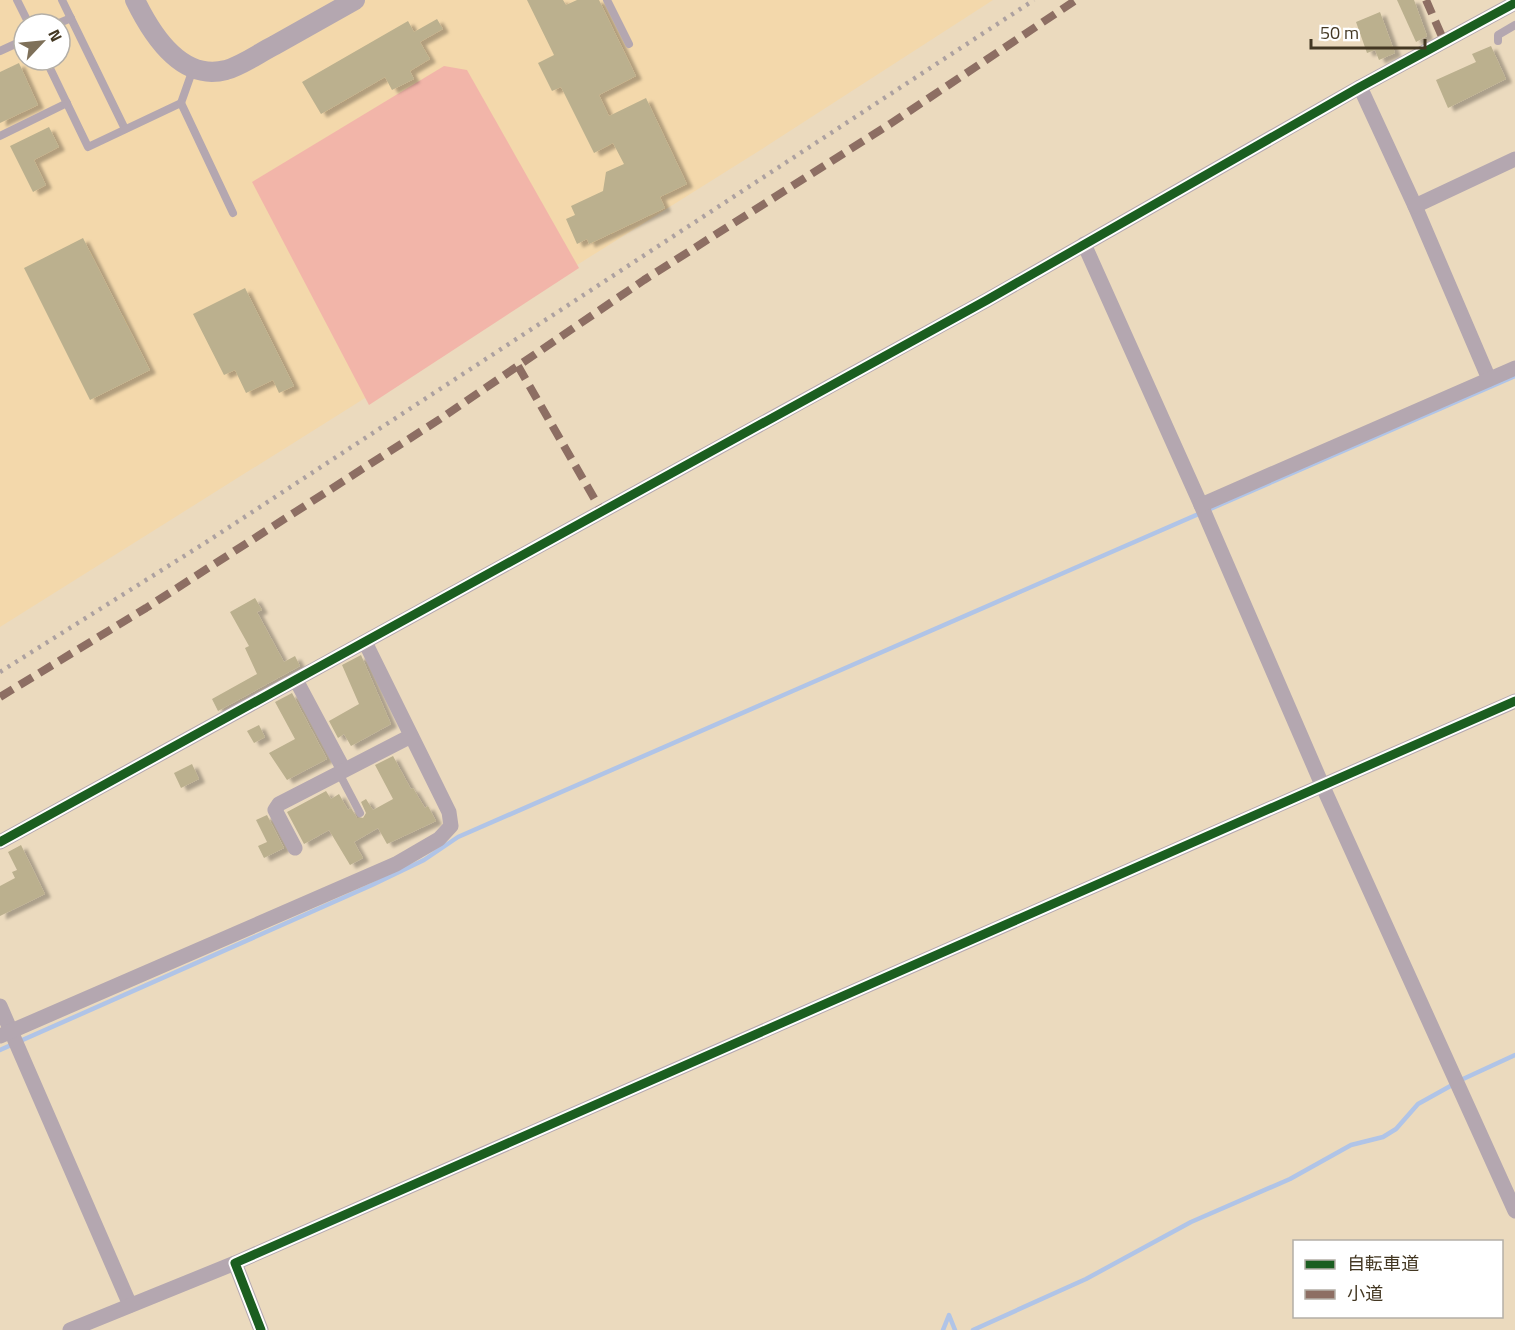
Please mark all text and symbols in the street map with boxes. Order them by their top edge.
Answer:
north arrow [12,12,72,72]
scale bar [1311,12,1425,50]
text: 50 m [1320,19,1359,46]
text: N [42,25,69,46]
legend [1293,1240,1503,1318]
text: 自転車道 [1347,1250,1419,1277]
text: 小道 [1347,1280,1383,1307]

